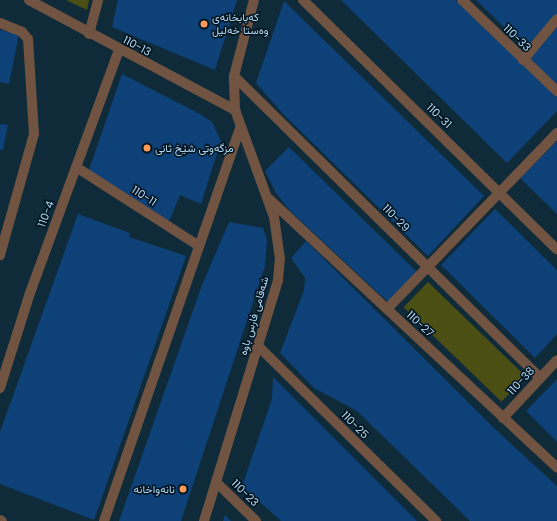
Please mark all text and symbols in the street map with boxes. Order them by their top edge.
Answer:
place label: کەبابخانەی وەستا خەلیل [212,11,269,37]
marker: کەبابخانەی وەستا خەلیل [199,19,209,29]
street label: 110-33 [501,22,533,54]
street label: 110-13 [121,33,153,59]
street label: 110-31 [424,101,454,131]
place label: مزگەوتی شێخ ثانی [155,141,234,155]
marker: مزگەوتی شێخ ثانی [142,143,152,153]
street label: 110-11 [129,183,159,209]
street label: 110-4 [35,199,57,229]
street label: 110-29 [380,202,412,234]
street label: شەقامی فارس باوە [236,275,272,357]
street label: 110-27 [404,308,436,340]
street label: 110-38 [505,364,537,398]
street label: 110-25 [339,409,371,441]
street label: 110-23 [229,477,261,509]
place label: نانەواخانە [134,482,175,496]
marker: نانەواخانە [178,484,188,494]

